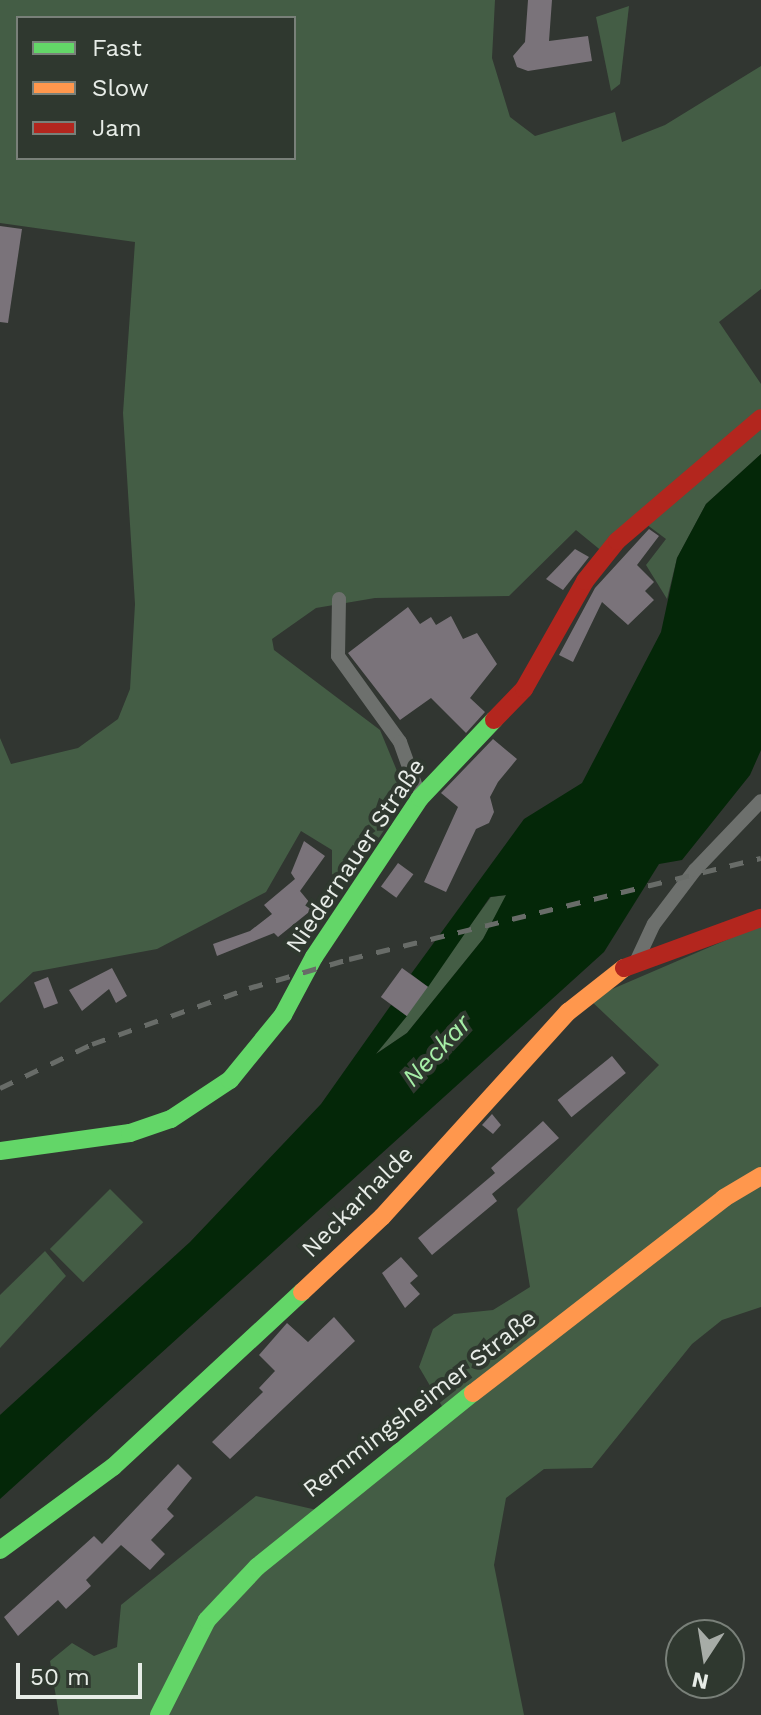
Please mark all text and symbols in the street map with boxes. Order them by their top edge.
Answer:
legend [16,16,296,160]
text: Fast [92,34,142,62]
text: Slow [92,74,149,102]
text: Jam [92,114,142,142]
street label: Niedernauer Straße [280,753,432,959]
water label: Neckar [396,1009,478,1093]
street label: Neckarhalde [296,1140,420,1264]
street label: Remmingsheimer Straße [297,1304,543,1504]
north arrow [665,1619,745,1699]
scale bar [20,1647,146,1697]
text: 50 m [30,1663,90,1691]
text: N [690,1667,711,1695]

